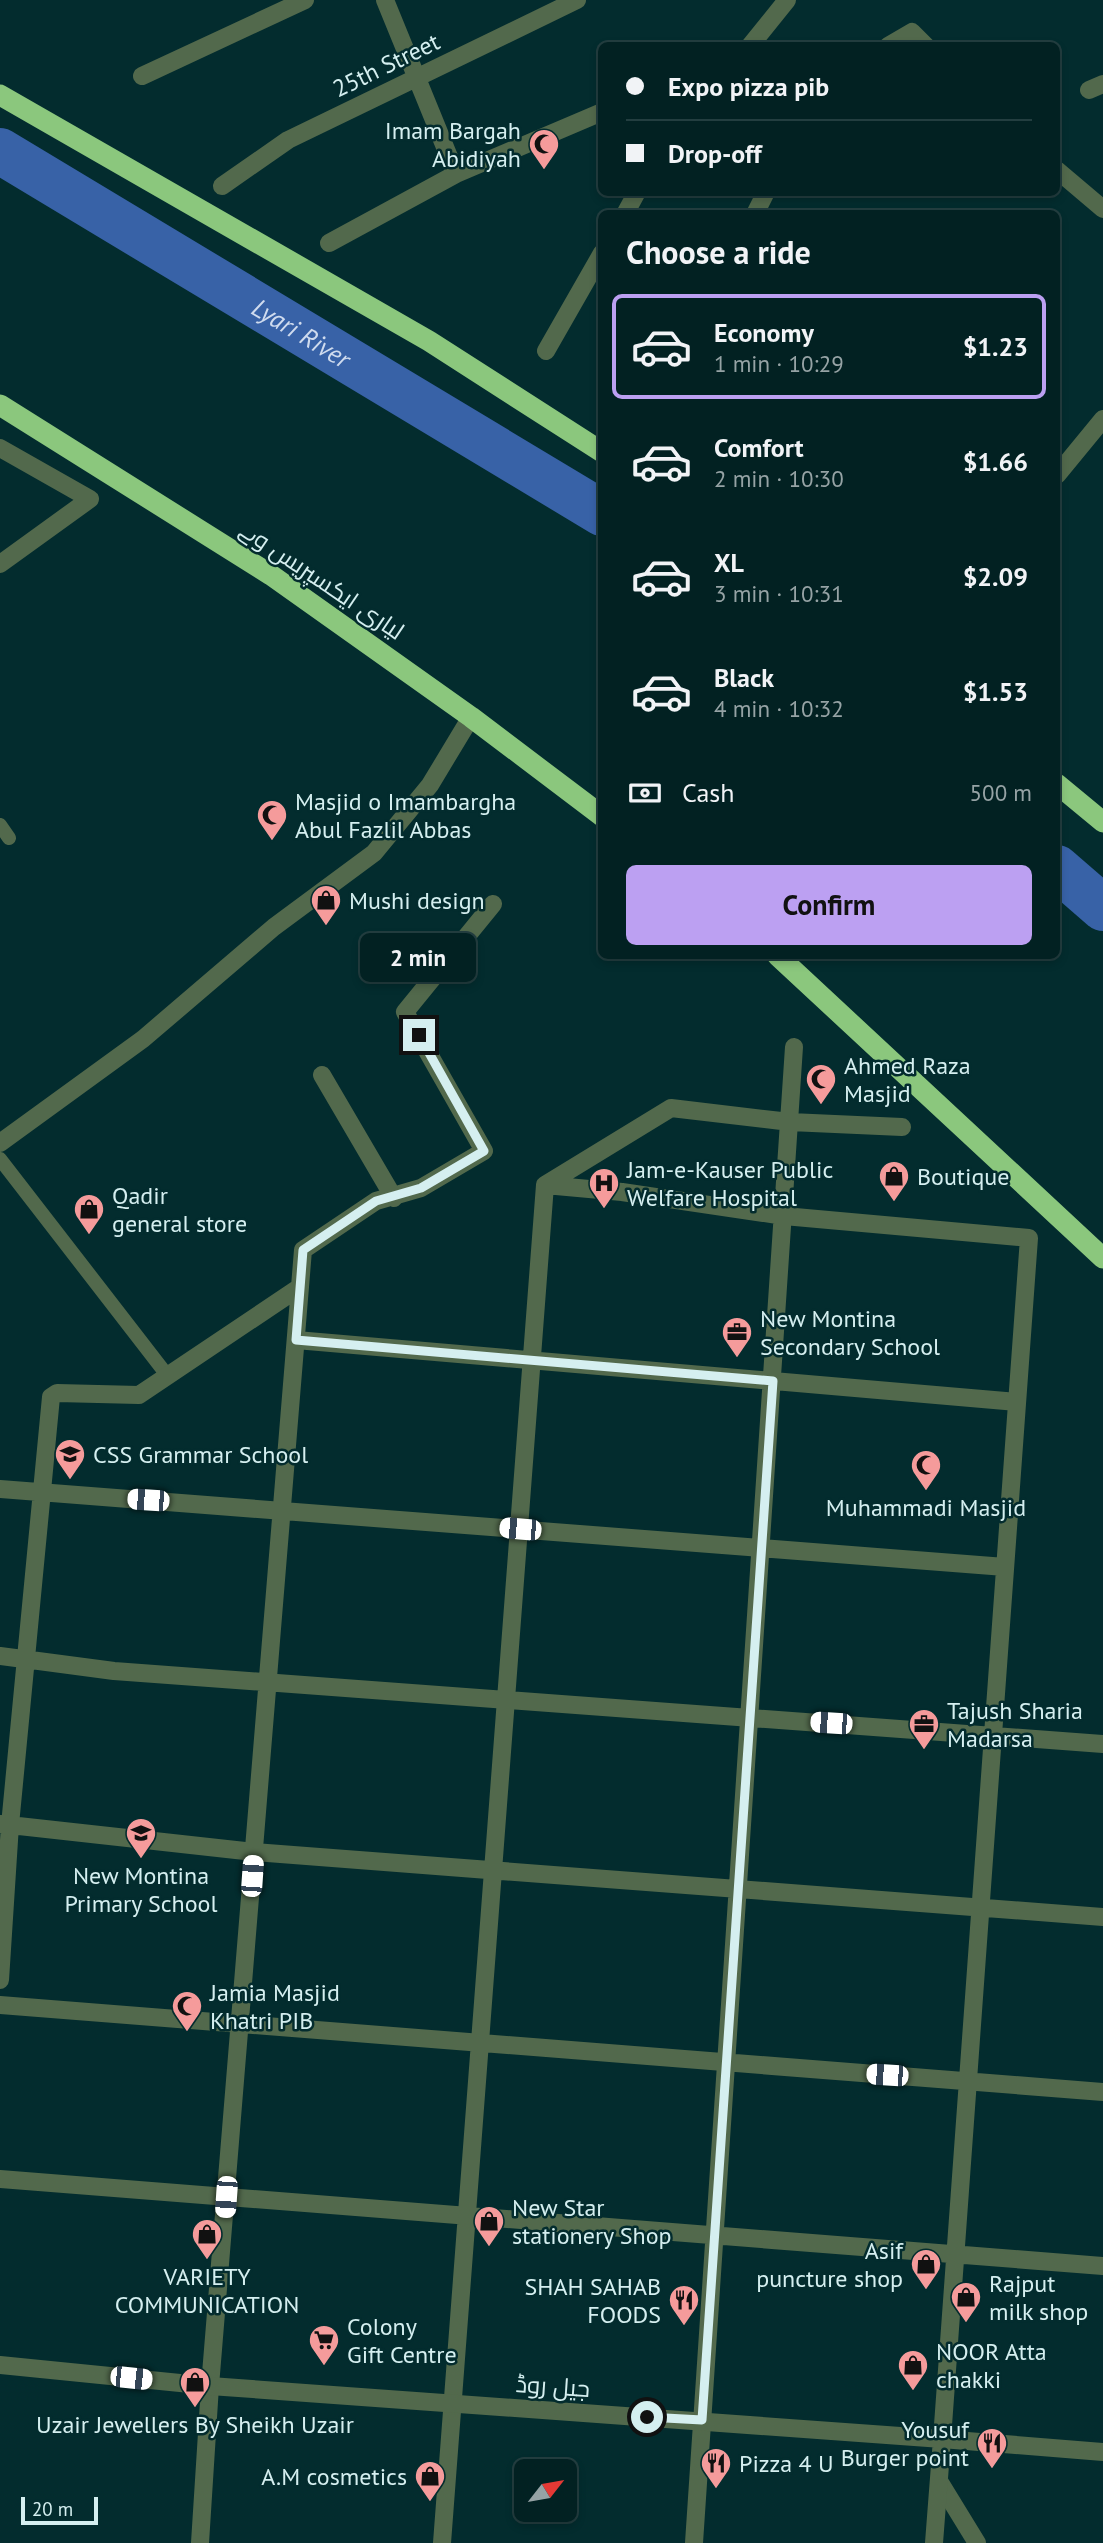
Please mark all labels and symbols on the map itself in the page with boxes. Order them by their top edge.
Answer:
street label: 25th Street [327,26,445,104]
place label: Imam Bargah Abidiyah [385,115,521,174]
mosque icon: Imam Bargah Abidiyah [527,127,561,171]
water label: Lyari River [246,290,358,375]
street label: لیاری ایکسپریس وے [233,514,410,647]
place label: Masjid o Imambargha Abul Fazlil Abbas [295,786,516,845]
mosque icon: Masjid o Imambargha Abul Fazlil Abbas [255,798,289,842]
shop icon: Mushi design [309,883,343,927]
place label: Mushi design [349,885,485,916]
callout: 2 min [361,934,477,982]
route end [403,1019,435,1051]
place label: Ahmed Raza Masjid [844,1050,971,1109]
mosque icon: Ahmed Raza Masjid [804,1062,838,1106]
place label: Jam-e-Kauser Public Welfare Hospital [626,1154,833,1213]
shop icon: Boutique [877,1159,911,1203]
place label: Boutique [917,1161,1009,1192]
hospital icon: Jam-e-Kauser Public Welfare Hospital [587,1166,621,1210]
place label: Qadir general store [112,1180,247,1239]
shop icon: Qadir general store [72,1192,106,1236]
place label: New Montina Secondary School [760,1303,940,1362]
office icon: New Montina Secondary School [720,1315,754,1359]
school or university icon: CSS Grammar School [53,1437,87,1481]
place label: CSS Grammar School [93,1439,308,1470]
mosque icon: Muhammadi Masjid [909,1448,943,1492]
car [127,1488,170,1512]
place label: Muhammadi Masjid [826,1492,1026,1523]
car [499,1517,542,1541]
place label: Tajush Sharia Madarsa [947,1695,1083,1754]
office icon: Tajush Sharia Madarsa [907,1707,941,1751]
car [810,1711,853,1735]
school or university icon: New Montina Primary School [124,1816,158,1860]
car [241,1854,264,1898]
place label: New Montina Primary School [65,1860,217,1919]
place label: Jamia Masjid Khatri PIB [209,1977,340,2036]
mosque icon: Jamia Masjid Khatri PIB [170,1989,204,2033]
car [866,2063,909,2087]
car [215,2175,238,2219]
place label: New Star stationery Shop [512,2192,672,2251]
shop icon: New Star stationery Shop [472,2204,506,2248]
shop icon: VARIETY COMMUNICATION [190,2217,224,2261]
place label: Asif puncture shop [756,2235,904,2294]
shop icon: Asif puncture shop [909,2247,943,2291]
place label: VARIETY COMMUNICATION [115,2261,299,2320]
place label: Rajput milk shop [989,2268,1088,2327]
place label: SHAH SAHAB FOODS [525,2271,661,2330]
shop icon: Rajput milk shop [949,2280,983,2324]
restaurant icon: SHAH SAHAB FOODS [667,2283,701,2327]
place label: Colony Gift Centre [347,2311,457,2370]
supermarket icon: Colony Gift Centre [307,2323,341,2367]
place label: NOOR Atta chakki [936,2336,1047,2395]
shop icon: NOOR Atta chakki [896,2348,930,2392]
car [110,2365,153,2391]
shop icon: Uzair Jewellers By Sheikh Uzair [178,2365,212,2409]
street label: جیل روڈ [515,2368,591,2404]
route start [631,2401,663,2433]
place label: Uzair Jewellers By Sheikh Uzair [36,2409,354,2440]
place label: Yousuf Burger point [841,2414,970,2473]
restaurant icon: Yousuf Burger point [975,2426,1009,2470]
restaurant icon: Pizza 4 U [699,2446,733,2490]
place label: Pizza 4 U [739,2448,834,2479]
shop icon: A.M cosmetics [413,2459,447,2503]
north arrow [514,2459,578,2522]
place label: A.M cosmetics [261,2461,407,2492]
scale bar [21,2494,98,2526]

